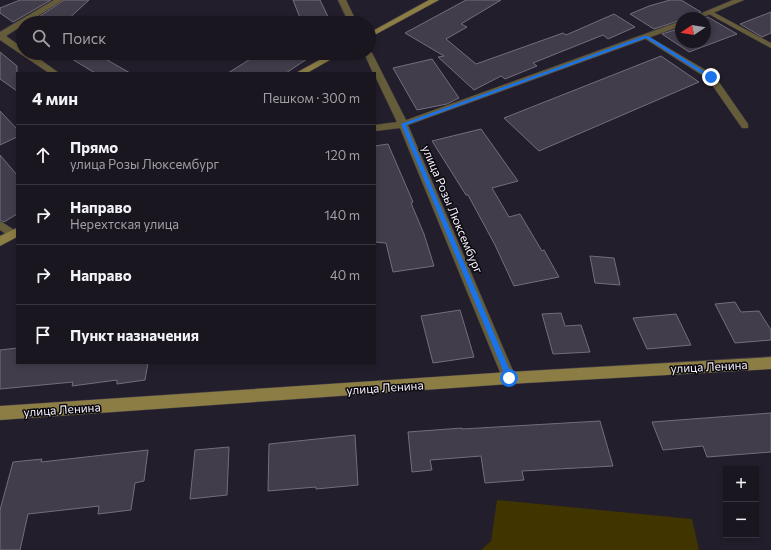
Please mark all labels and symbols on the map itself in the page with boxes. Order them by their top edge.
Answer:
north arrow [675,12,711,48]
route end [702,68,720,86]
street label: улица Розы Люксембург [420,143,486,275]
street label: улица Ленина [670,357,748,375]
route start [500,369,518,387]
street label: улица Ленина [346,377,424,397]
street label: улица Ленина [23,399,101,419]

